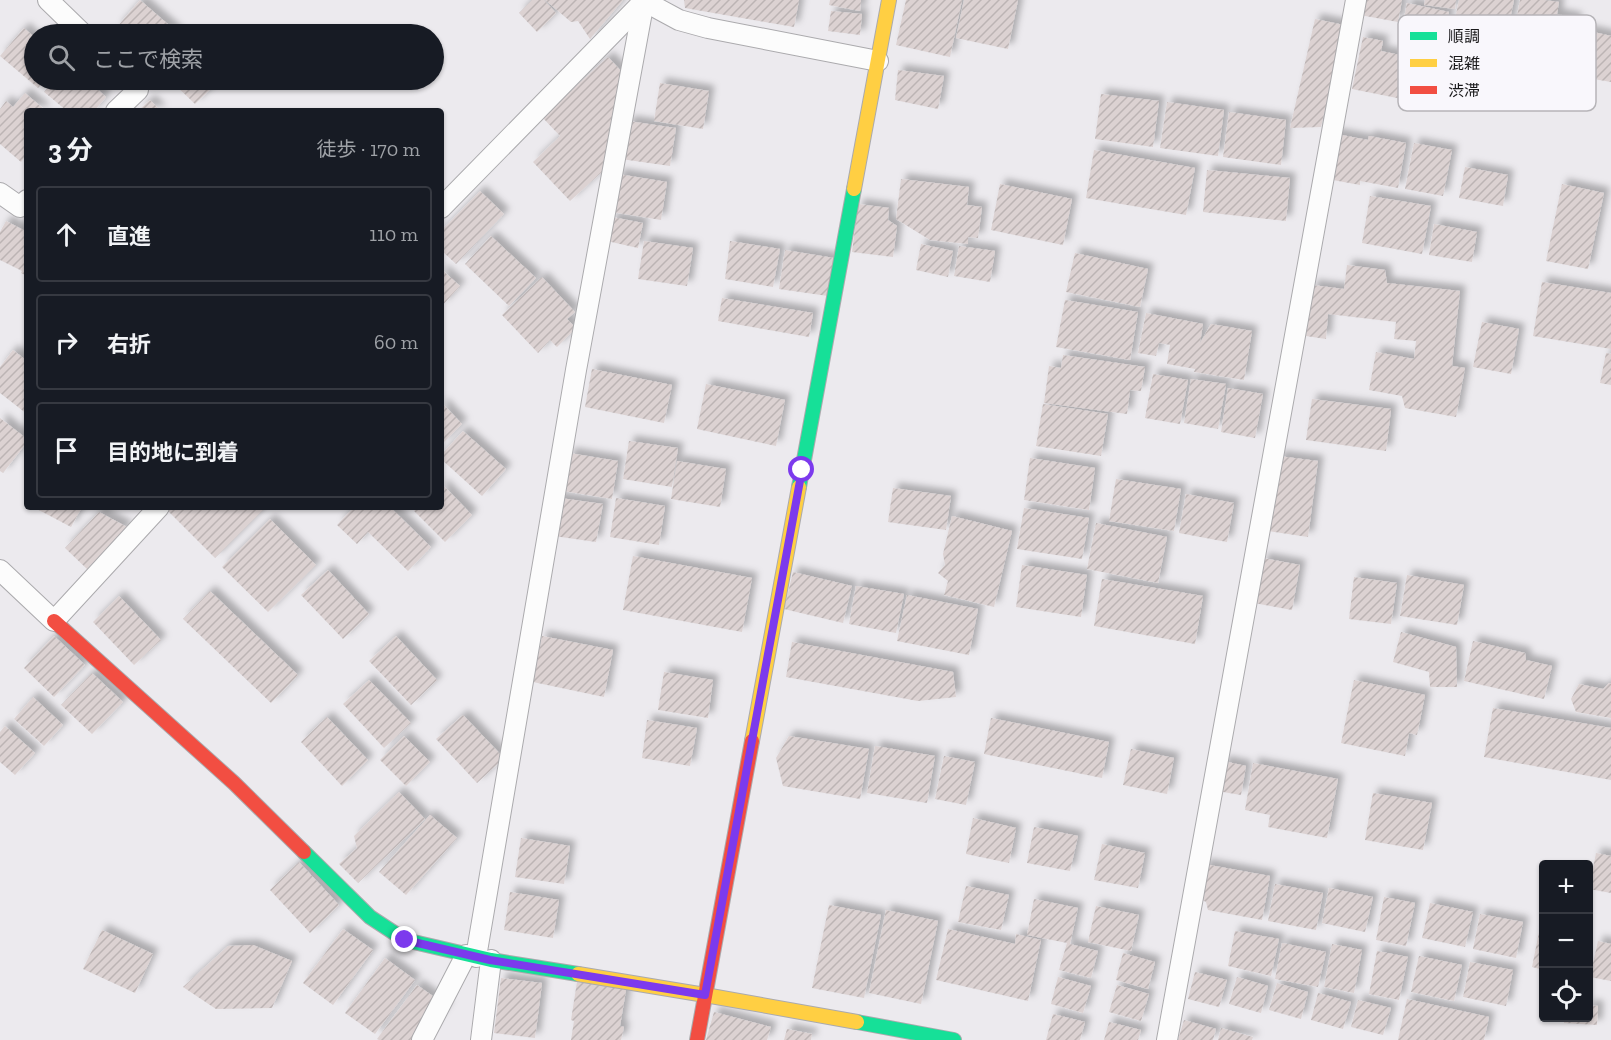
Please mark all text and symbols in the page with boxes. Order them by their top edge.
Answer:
legend [1398,15,1596,111]
search box [24,24,444,90]
text: 順調 [1448,27,1480,46]
icon: search [45,41,78,74]
text: ここで検索 [93,46,203,73]
text: 混雑 [1448,54,1480,73]
text: 渋滞 [1448,81,1480,100]
text: 3 分 [48,134,93,166]
text: 徒歩 · 170 m [316,137,420,161]
icon: ahead [50,218,83,251]
text: 110 m [369,222,418,246]
text: 直進 [107,223,151,250]
icon: right [50,326,83,359]
text: 60 m [374,330,418,354]
text: 右折 [107,331,151,358]
icon: arrive [50,434,83,467]
text: 目的地に到着 [107,439,239,466]
route start [788,456,814,482]
map controls [1539,860,1593,1022]
button: + [1539,860,1593,914]
button: − [1539,914,1593,968]
route end [391,926,417,952]
button: locate [1539,968,1593,1022]

